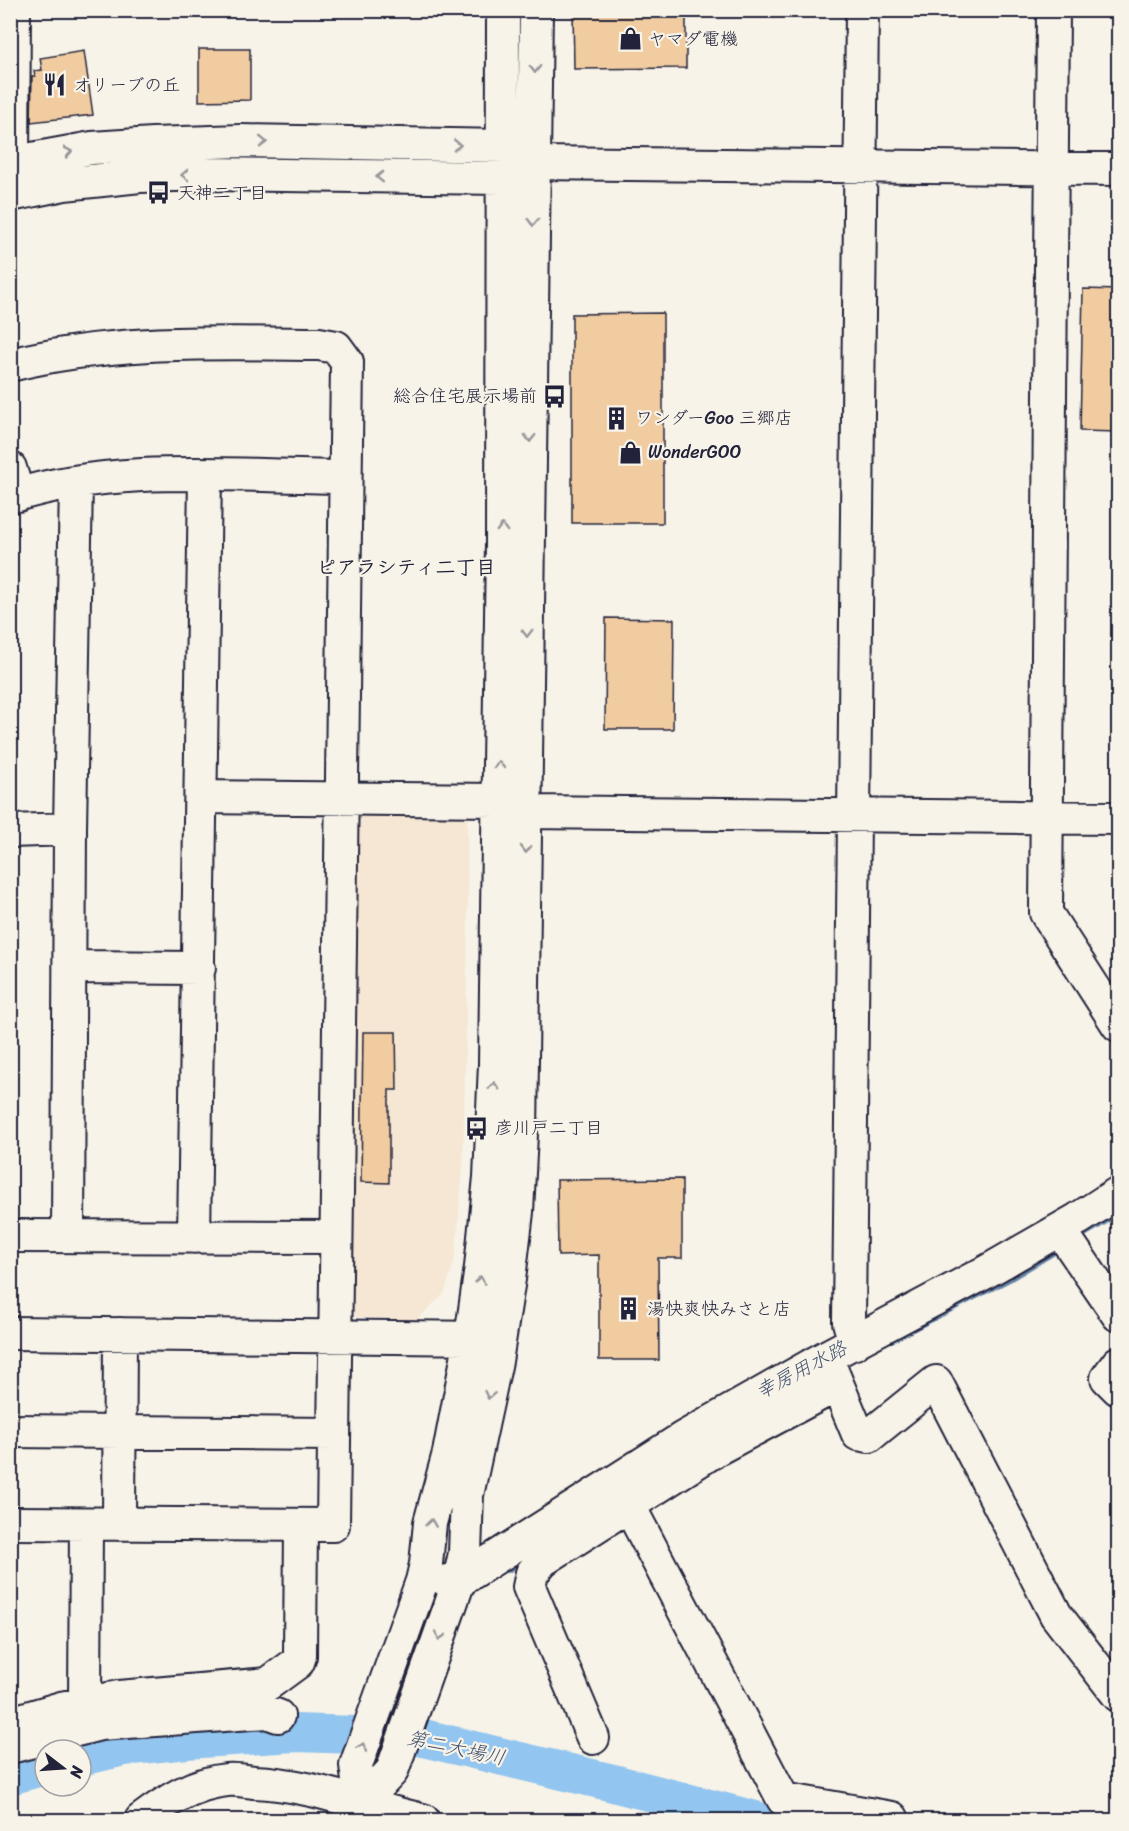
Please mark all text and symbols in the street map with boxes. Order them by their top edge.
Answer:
place label: ヤマダ電機 [648,23,738,55]
shop icon: ヤマダ電機 [617,26,643,52]
one-way arrow [529,64,541,73]
place label: オリーブの丘 [73,69,180,101]
restaurant icon: オリーブの丘 [42,72,68,98]
one-way arrow [258,136,267,148]
one-way arrow [453,139,462,151]
one-way arrow [63,146,73,159]
one-way arrow [181,168,190,181]
one-way arrow [375,170,384,183]
place label: 天神二丁目 [177,177,267,209]
bus stop icon: 天神二丁目 [146,180,172,206]
one-way arrow [527,217,539,226]
place label: 総合住宅展示場前 [393,380,537,412]
bus stop icon: 総合住宅展示場前 [542,383,568,409]
place label: ワンダーGoo 三郷店 [635,402,793,434]
building icon: ワンダーGoo 三郷店 [604,405,630,431]
one-way arrow [524,433,536,442]
place label: WonderGOO [648,436,741,468]
shop icon: WonderGOO [617,439,643,465]
one-way arrow [496,523,508,532]
district label: ピアラシティ二丁目 [317,550,495,585]
one-way arrow [521,628,533,637]
one-way arrow [492,760,505,769]
one-way arrow [520,844,532,853]
one-way arrow [487,1081,500,1090]
place label: 彦川戸二丁目 [495,1112,603,1144]
bus stop icon: 彦川戸二丁目 [464,1115,490,1141]
one-way arrow [473,1275,485,1285]
place label: 湯快爽快みさと店 [647,1293,791,1325]
building icon: 湯快爽快みさと店 [616,1296,642,1322]
water label: 幸房用水路 [749,1331,854,1409]
one-way arrow [483,1390,496,1400]
one-way arrow [425,1518,437,1528]
one-way arrow [434,1631,447,1641]
water label: 第二大場川 [403,1720,509,1776]
north arrow [33,1738,93,1798]
one-way arrow [355,1742,368,1753]
text: N [61,1762,93,1783]

